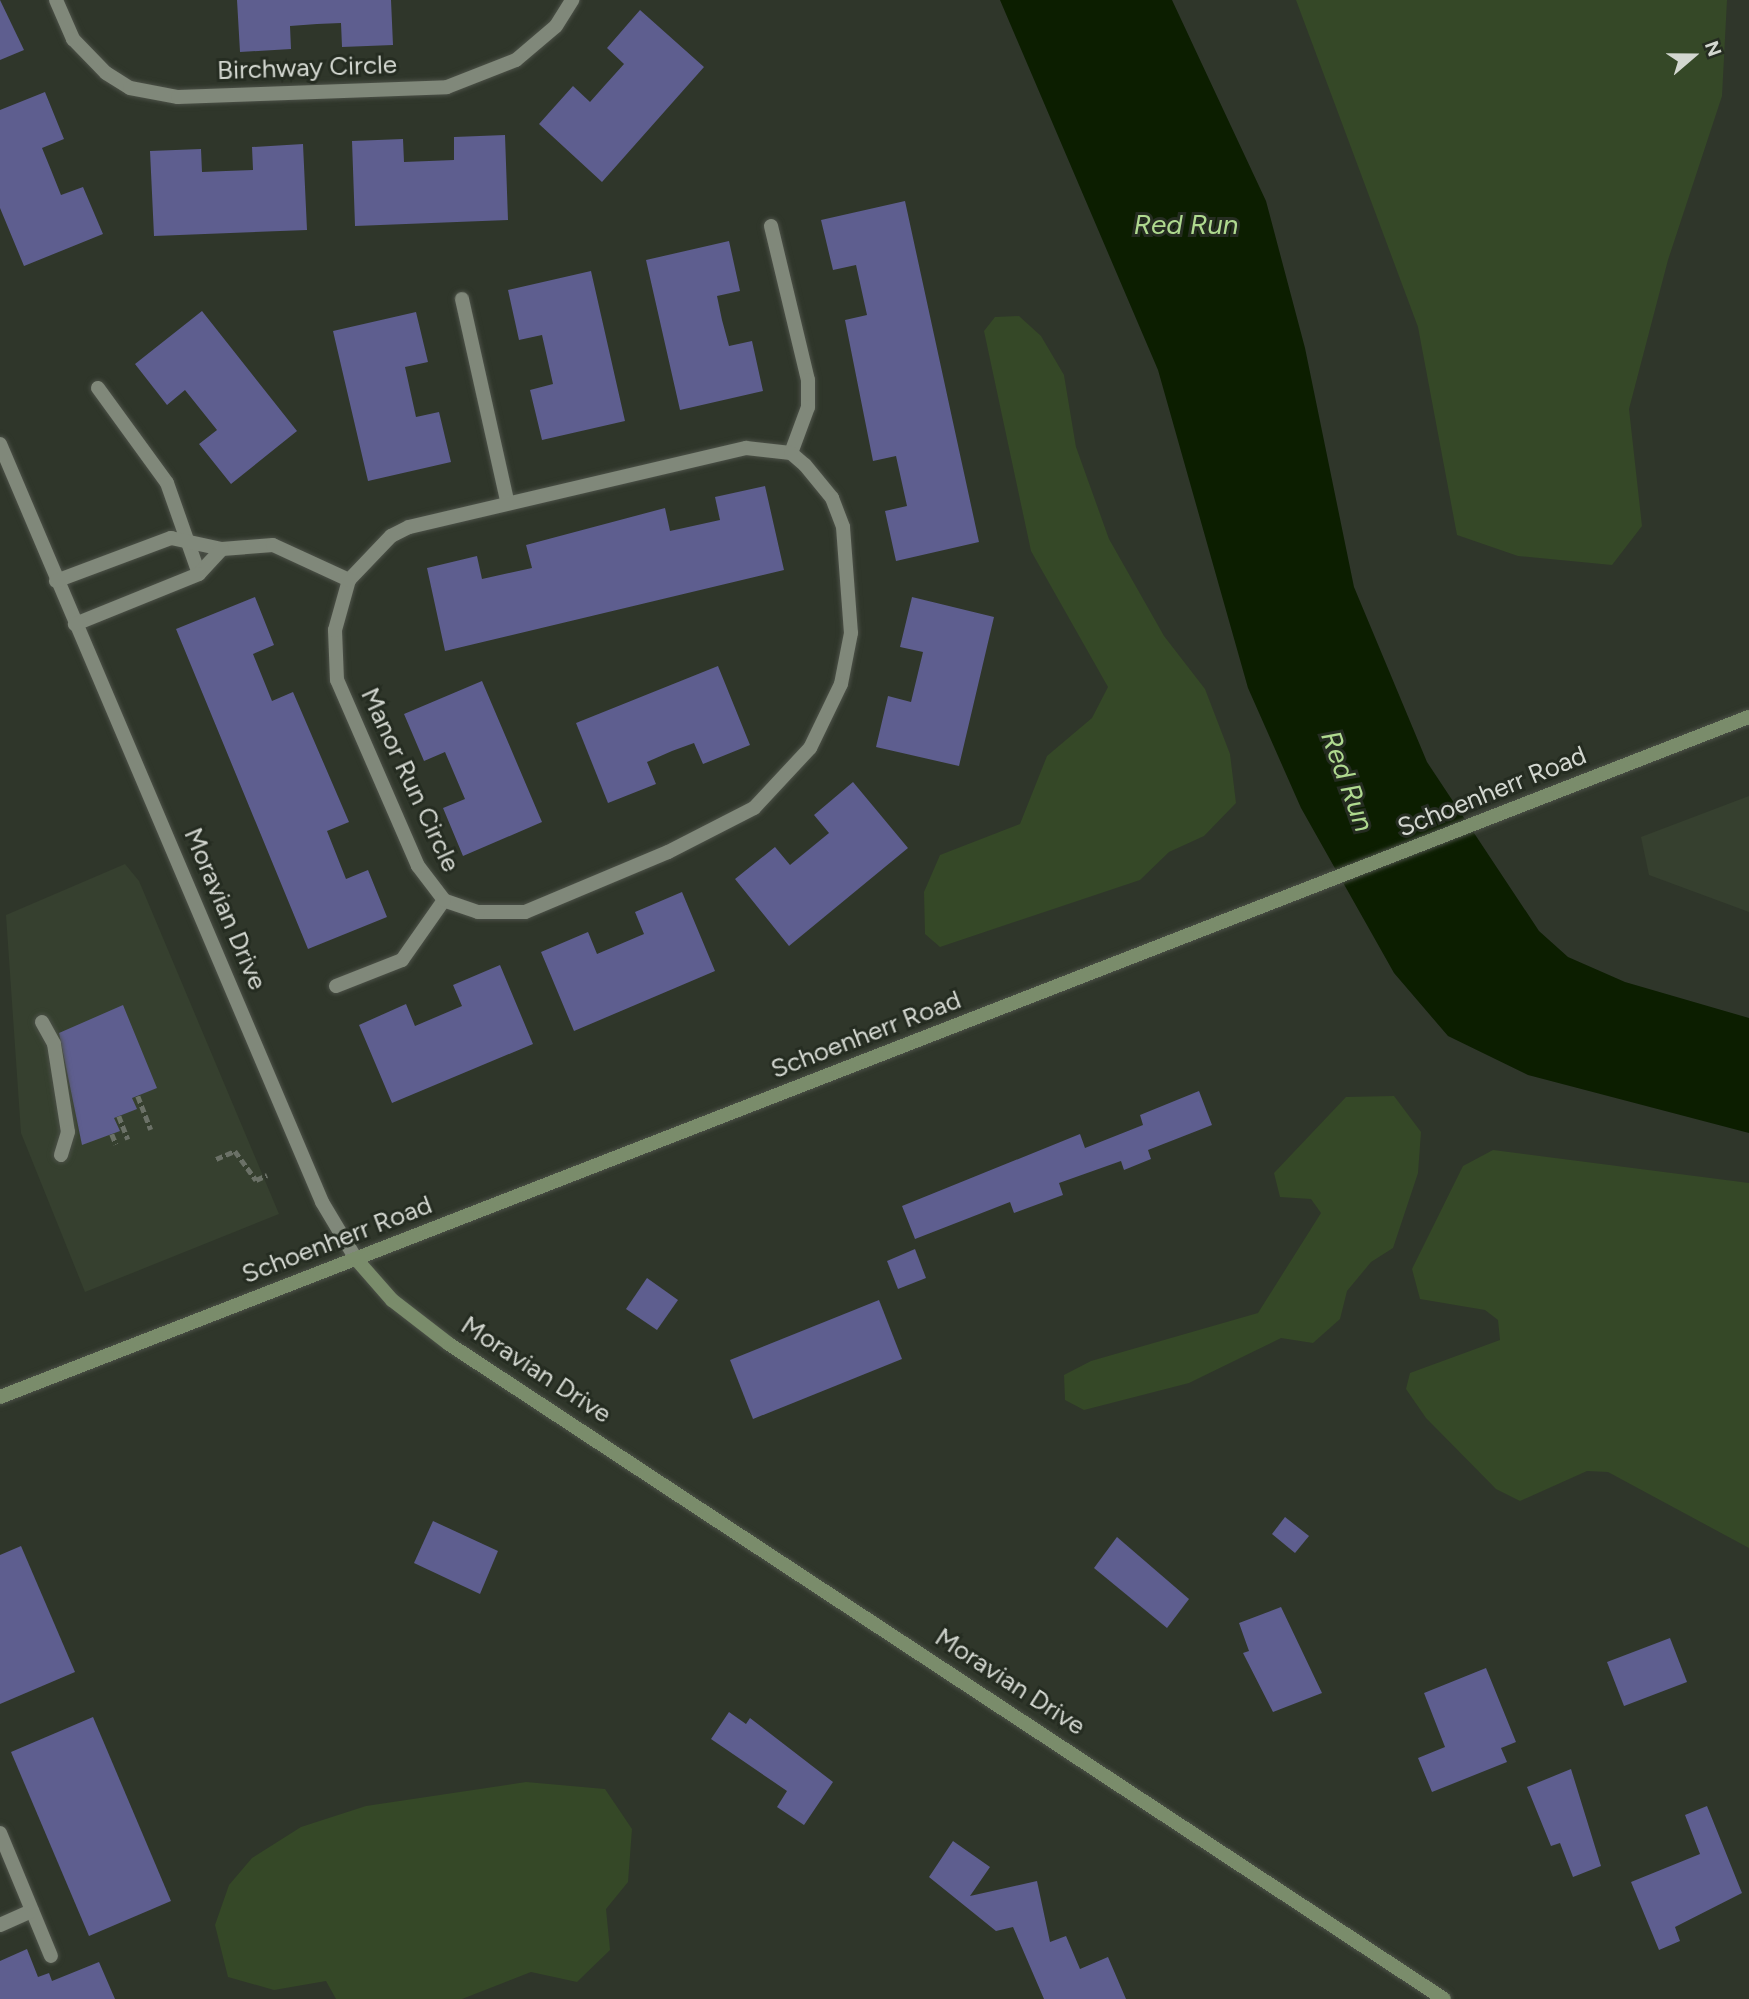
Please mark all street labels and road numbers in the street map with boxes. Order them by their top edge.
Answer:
street label: Birchway Circle [217,49,397,87]
street label: Manor Run Circle [354,683,466,877]
street label: Schoenherr Road [1393,740,1591,844]
street label: Moravian Drive [177,823,273,995]
street label: Schoenherr Road [767,984,965,1086]
street label: Schoenherr Road [238,1189,436,1291]
street label: Moravian Drive [455,1310,617,1430]
street label: Moravian Drive [929,1622,1091,1742]

